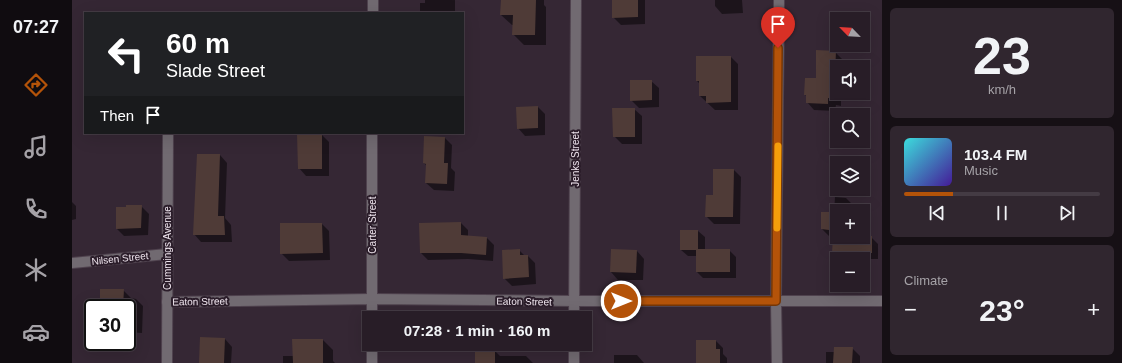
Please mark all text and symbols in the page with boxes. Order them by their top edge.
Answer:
pin [761,7.0,795,48]
north arrow [830,12,870,52]
map controls [830,12,870,292]
icon: arrive [767,13,789,35]
text: 07:27 [13,17,59,37]
text: 23 [973,27,1031,85]
icon: left [100,28,152,80]
text: 60 m [166,28,230,59]
button: sound [830,60,870,100]
text: Slade Street [166,61,265,81]
icon: directions [22,71,50,99]
text: km/h [988,82,1016,97]
icon: arrive [142,104,164,126]
text: Then [100,107,134,124]
button: search [830,108,870,148]
street label: Jenks Street [570,131,581,187]
icon: music [22,133,50,161]
text: 103.4 FM [964,146,1027,163]
button: layers [830,156,870,196]
text: Music [964,163,998,178]
icon: phone [22,195,50,223]
street label: Carter Street [367,196,378,254]
icon: previous [926,202,948,224]
icon: pause [991,202,1013,224]
icon: next [1056,202,1078,224]
button: + [830,204,870,244]
street label: Cummings Avenue [162,206,173,290]
street label: Nilsen Street [91,250,149,267]
button: − [830,252,870,292]
icon: climate [22,256,50,284]
text: Climate [904,273,948,288]
position arrow [600,280,642,322]
text: 23° [979,294,1025,327]
street label: Eaton Street [172,296,228,307]
street label: Eaton Street [496,296,552,307]
text: − [904,297,917,322]
text: + [1087,297,1100,322]
speed limit sign: 30 [84,299,136,351]
icon: car [22,318,50,346]
text: 07:28 · 1 min · 160 m [404,322,550,339]

